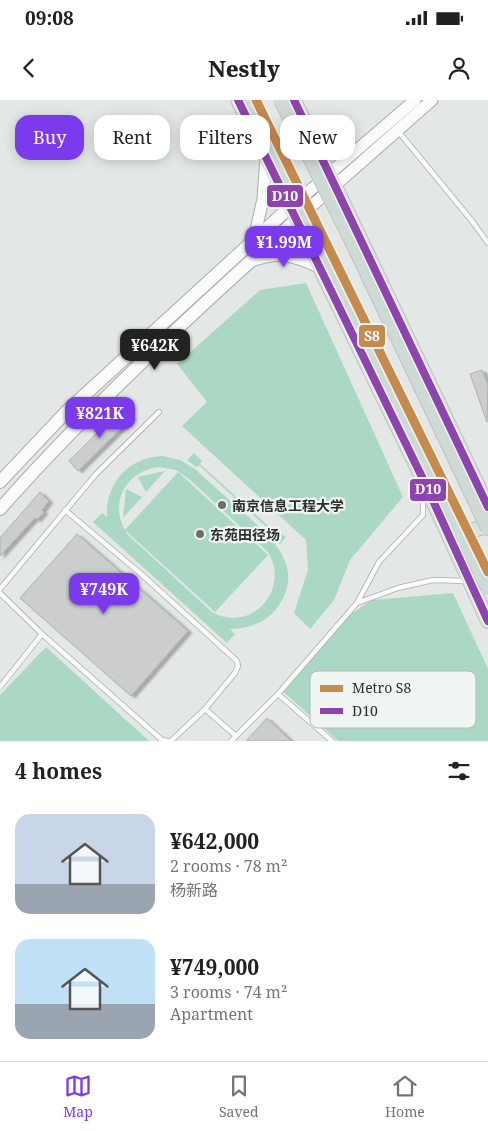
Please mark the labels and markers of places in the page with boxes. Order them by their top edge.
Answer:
pin: ¥1.99M [243,226,325,268]
pin: ¥642K [120,328,190,371]
pin: ¥821K [65,396,135,439]
place label: 南京信息工程大学 [232,496,344,515]
marker: 南京信息工程大学 [216,499,228,511]
place label: 东苑田径场 [210,525,280,544]
marker: 东苑田径场 [194,528,206,540]
pin: ¥749K [69,572,139,615]

